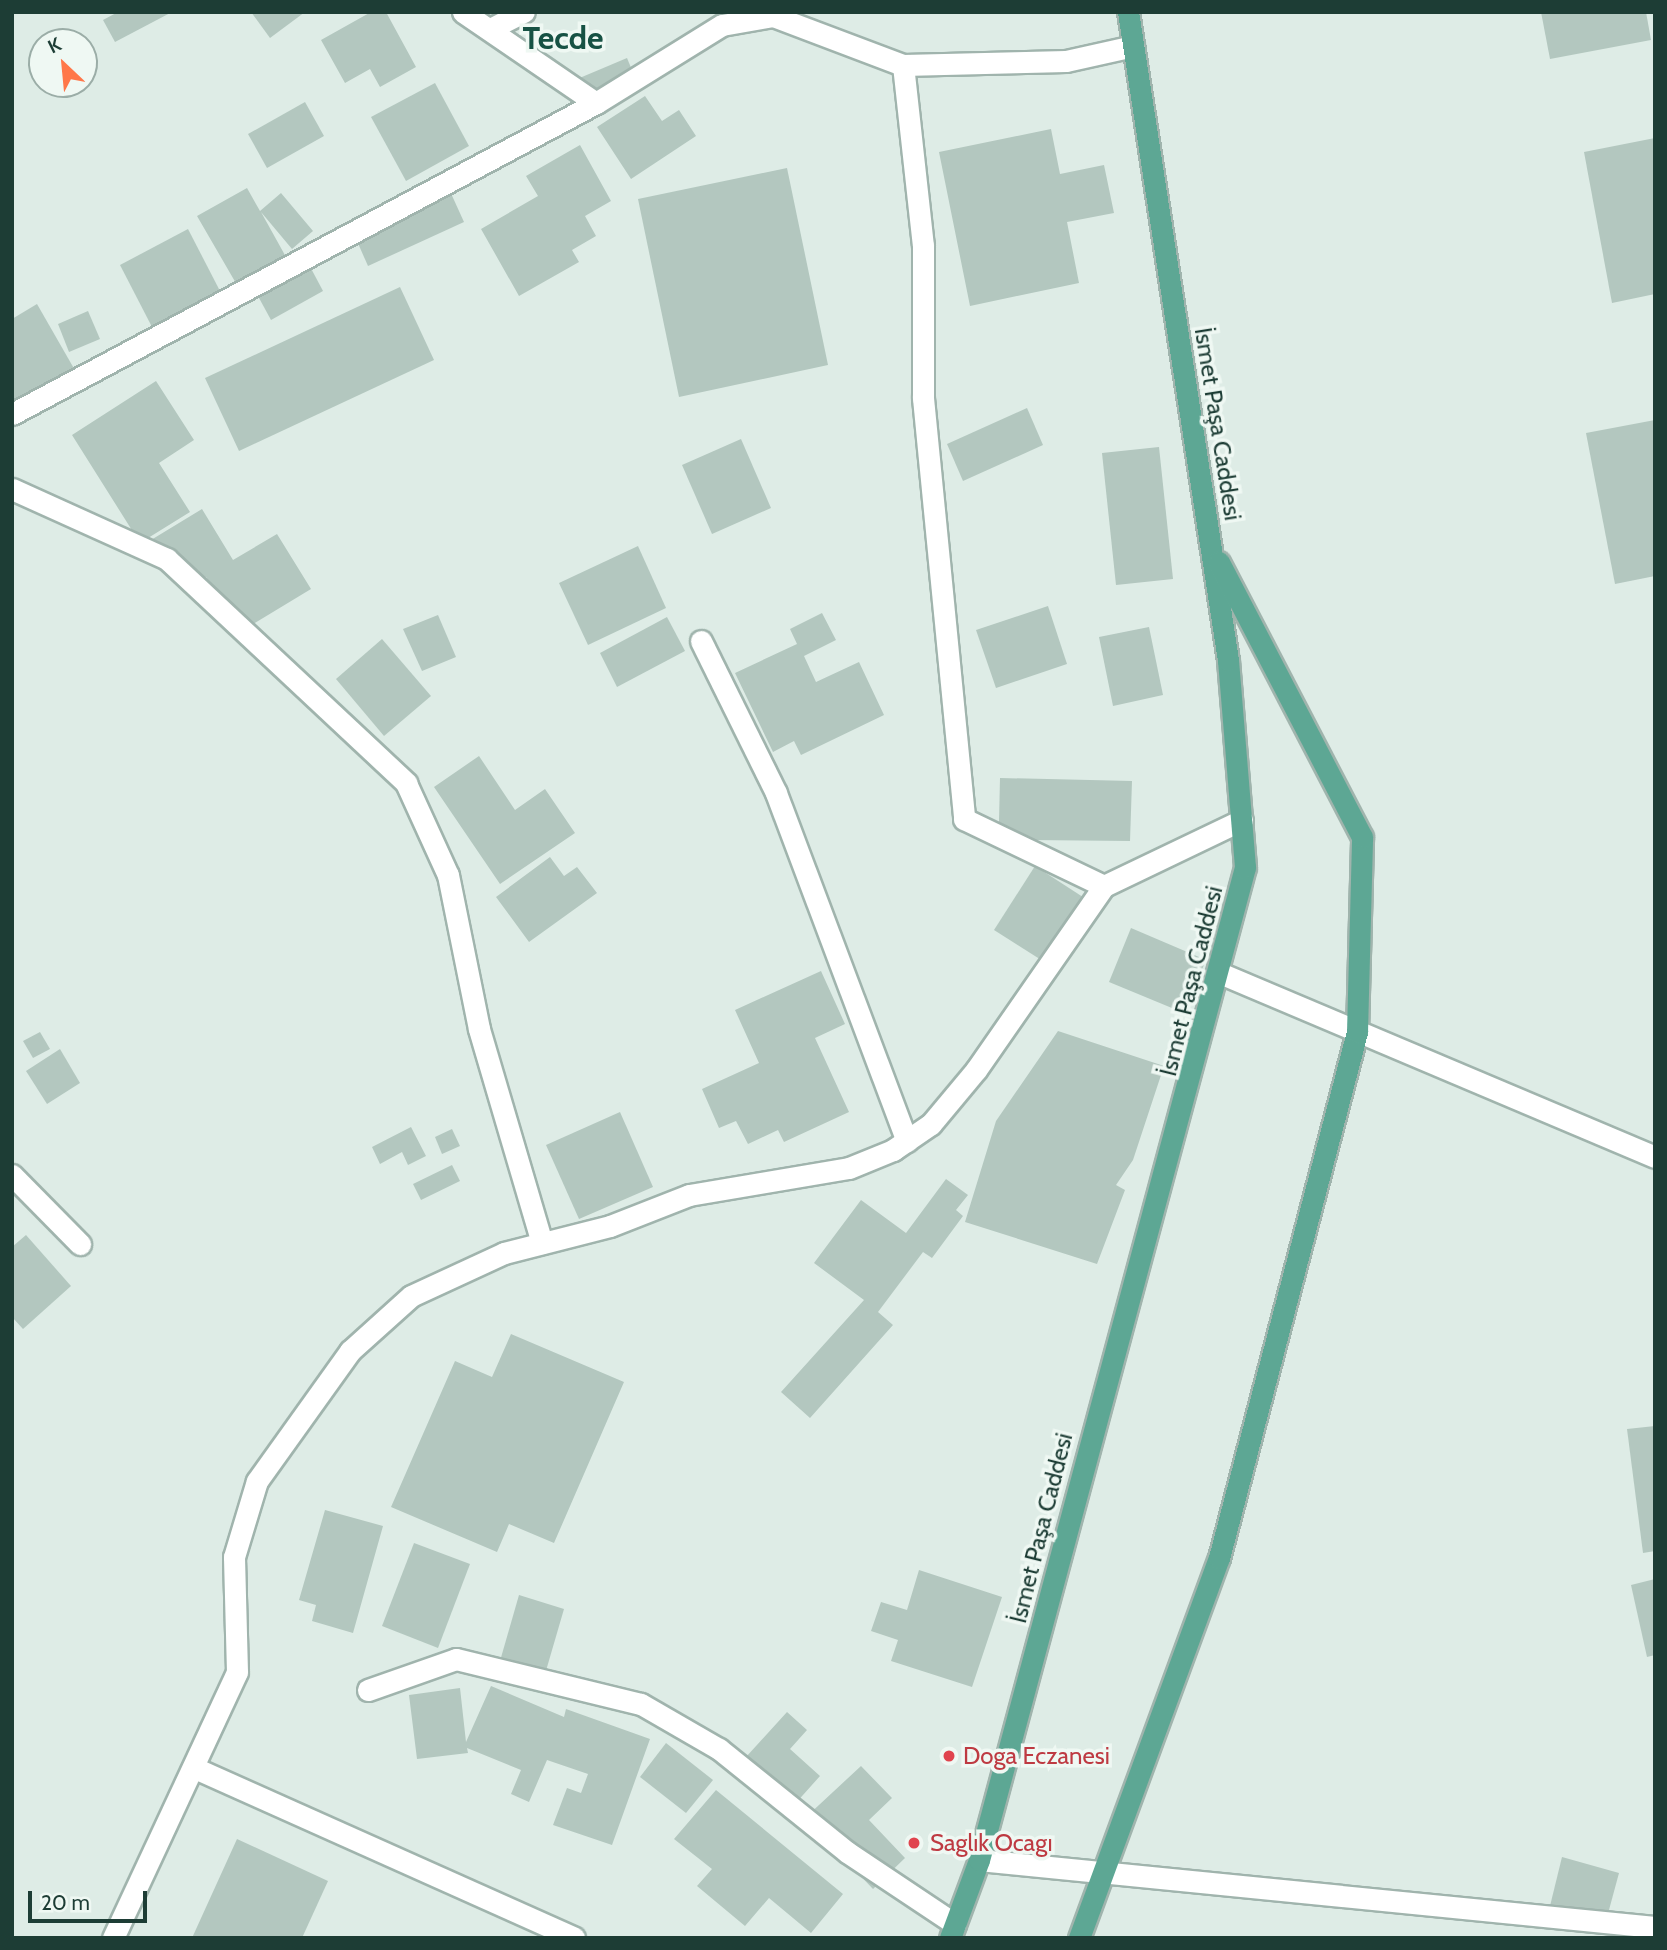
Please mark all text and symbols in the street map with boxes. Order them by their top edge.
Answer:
district label: Tecde [522,19,604,57]
north arrow [28,28,98,98]
text: K [44,33,65,58]
street label: İsmet Paşa Caddesi [1189,325,1247,523]
street label: İsmet Paşa Caddesi [1153,883,1229,1079]
street label: İsmet Paşa Caddesi [1003,1430,1079,1626]
place label: Doga Eczanesi [963,1742,1110,1770]
marker: Doga Eczanesi [941,1748,957,1764]
place label: Saglık Ocagı [930,1829,1053,1857]
marker: Saglık Ocagı [904,1833,924,1853]
scale bar [32,1876,150,1920]
text: 20 m [41,1890,90,1915]

